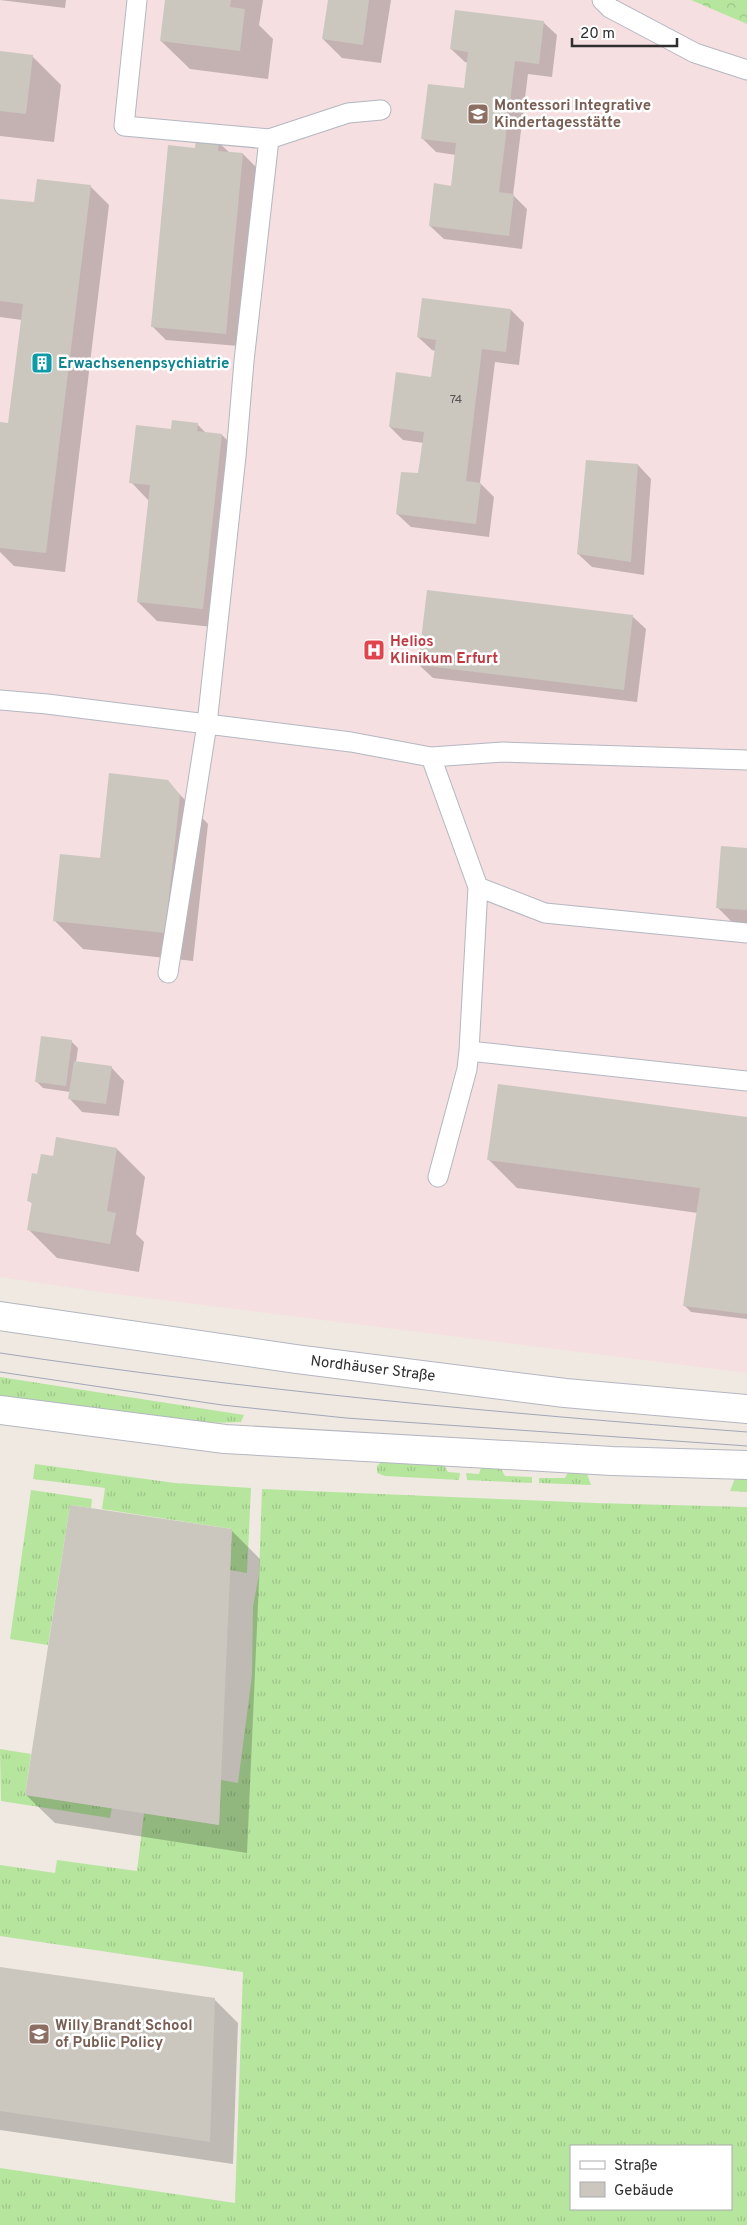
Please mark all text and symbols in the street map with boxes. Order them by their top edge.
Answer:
scale bar [572,15,677,47]
text: 20 m [580,25,615,44]
place label: Montessori Integrative Kindertagesstätte [494,97,651,133]
school or university icon: Montessori Integrative Kindertagesstätte [466,102,490,126]
building icon: Erwachsenenpsychiatrie [30,351,54,375]
place label: Erwachsenenpsychiatrie [58,355,229,374]
house number: 74 [450,392,462,408]
place label: Helios Klinikum Erfurt [390,633,498,669]
hospital icon: Helios Klinikum Erfurt [362,638,386,662]
street label: Nordhäuser Straße [309,1352,436,1387]
place label: Willy Brandt School of Public Policy [55,2017,193,2053]
school or university icon: Willy Brandt School of Public Policy [27,2022,51,2046]
legend [570,2145,732,2210]
text: Straße [614,2157,658,2176]
text: Gebäude [614,2182,674,2201]

